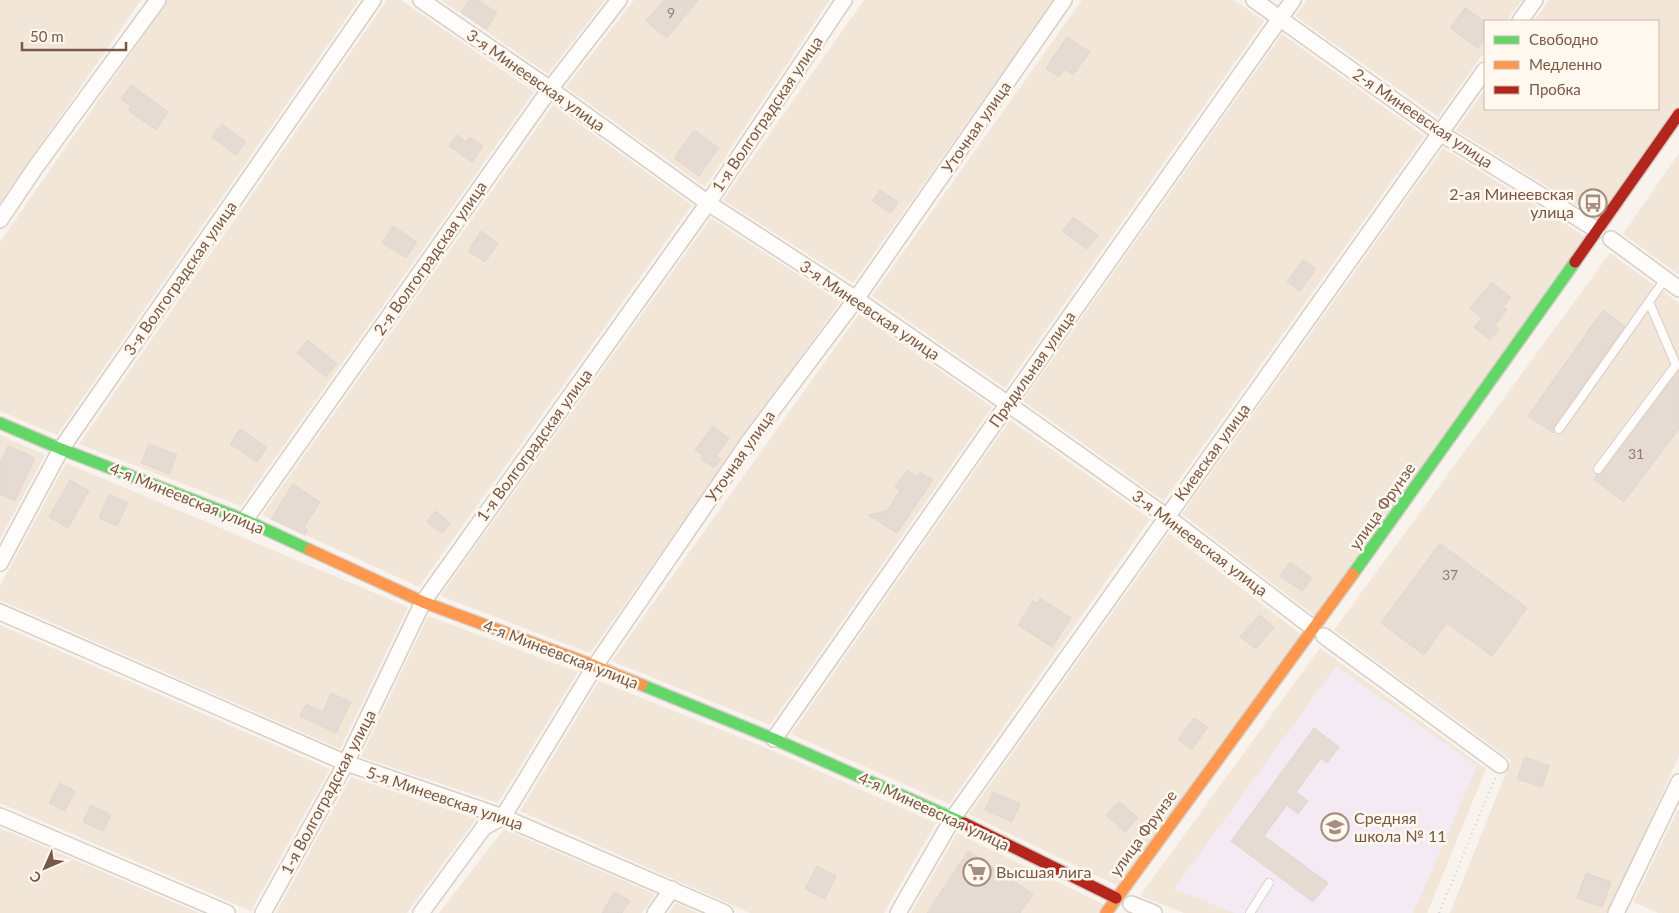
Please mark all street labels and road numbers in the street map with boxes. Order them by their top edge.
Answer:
street label: 3-я Минеевская улица [463,25,609,135]
street label: 1-я Волгоградская улица [707,32,826,195]
street label: 2-я Минеевская улица [1350,64,1497,171]
street label: Уточная улица [937,77,1014,176]
street label: 2-я Волгоградская улица [369,177,490,338]
street label: 3-я Волгоградская улица [119,197,240,358]
street label: 3-я Минеевская улица [797,256,944,363]
street label: Прядильная улица [984,307,1079,430]
street label: 1-я Волгоградская улица [472,365,595,525]
street label: Киевская улица [1170,399,1253,504]
street label: Уточная улица [701,406,778,505]
street label: 4-я Минеевская улица [107,458,267,537]
street label: улица Фрунзе [1345,459,1419,553]
street label: 3-я Минеевская улица [1129,485,1272,600]
street label: 4-я Минеевская улица [481,615,641,692]
street label: 1-я Волгоградская улица [276,706,379,877]
street label: 5-я Минеевская улица [364,762,526,833]
street label: 4-я Минеевская улица [856,767,1013,854]
street label: улица Фрунзе [1105,786,1180,879]

